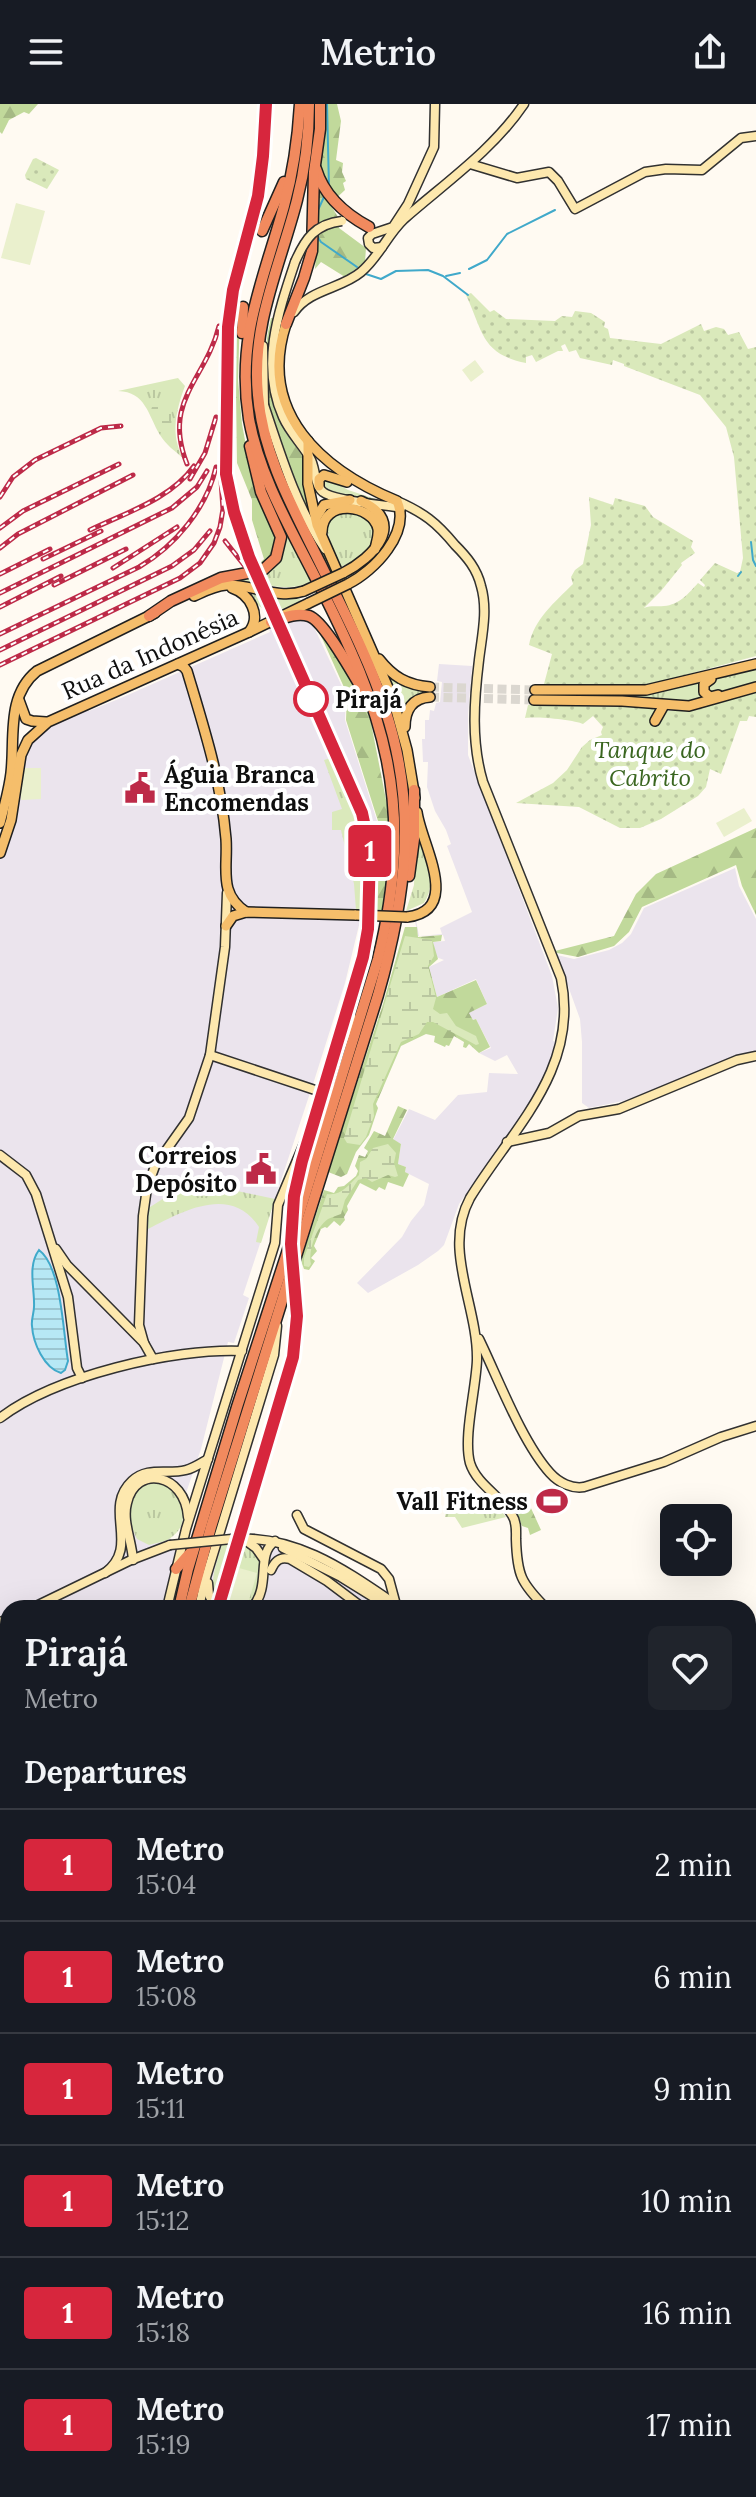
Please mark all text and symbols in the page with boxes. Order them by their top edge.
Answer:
text: Metrio [320,29,436,75]
icon: menu [24,30,68,74]
icon: share [688,30,732,74]
street label: Rua da Indonésia [57,601,243,707]
marker: Pirajá [294,682,328,716]
place label: Pirajá [335,684,402,715]
park label: Tanque do Cabrito [594,734,706,793]
place label: Águia Branca Encomendas [164,759,315,818]
public building icon: Águia Branca Encomendas [123,771,157,805]
line badge: 1 [344,825,396,877]
text: 1 [364,833,376,869]
place label: Correios Depósito [135,1140,237,1199]
public building icon: Correios Depósito [244,1152,278,1186]
sports icon: Vall Fitness [535,1484,569,1518]
place label: Vall Fitness [396,1486,528,1517]
map controls [660,1504,732,1576]
button: locate [660,1504,732,1576]
button: heart [648,1626,732,1710]
text: Pirajá [24,1628,128,1676]
text: Metro [24,1682,98,1715]
text: Departures [24,1753,187,1791]
text: Metro [136,1830,224,1868]
text: 2 min [655,1846,732,1884]
text: 1 [62,1847,74,1883]
text: 15:04 [136,1868,196,1901]
text: Metro [136,1942,224,1980]
text: 6 min [653,1958,732,1996]
text: 1 [62,1959,74,1995]
text: 15:08 [136,1980,197,2013]
text: Metro [136,2054,224,2092]
text: 9 min [653,2070,732,2108]
text: 1 [62,2071,74,2107]
text: 15:11 [136,2092,185,2125]
text: Metro [136,2166,224,2204]
text: 10 min [641,2182,732,2220]
text: 1 [62,2183,74,2219]
text: 15:12 [136,2204,190,2237]
text: Metro [136,2278,224,2316]
text: 16 min [642,2294,732,2332]
text: 1 [62,2295,74,2331]
text: 15:18 [136,2316,190,2349]
text: Metro [136,2390,224,2428]
text: 17 min [646,2406,732,2444]
text: 1 [62,2407,74,2443]
text: 15:19 [136,2428,191,2461]

